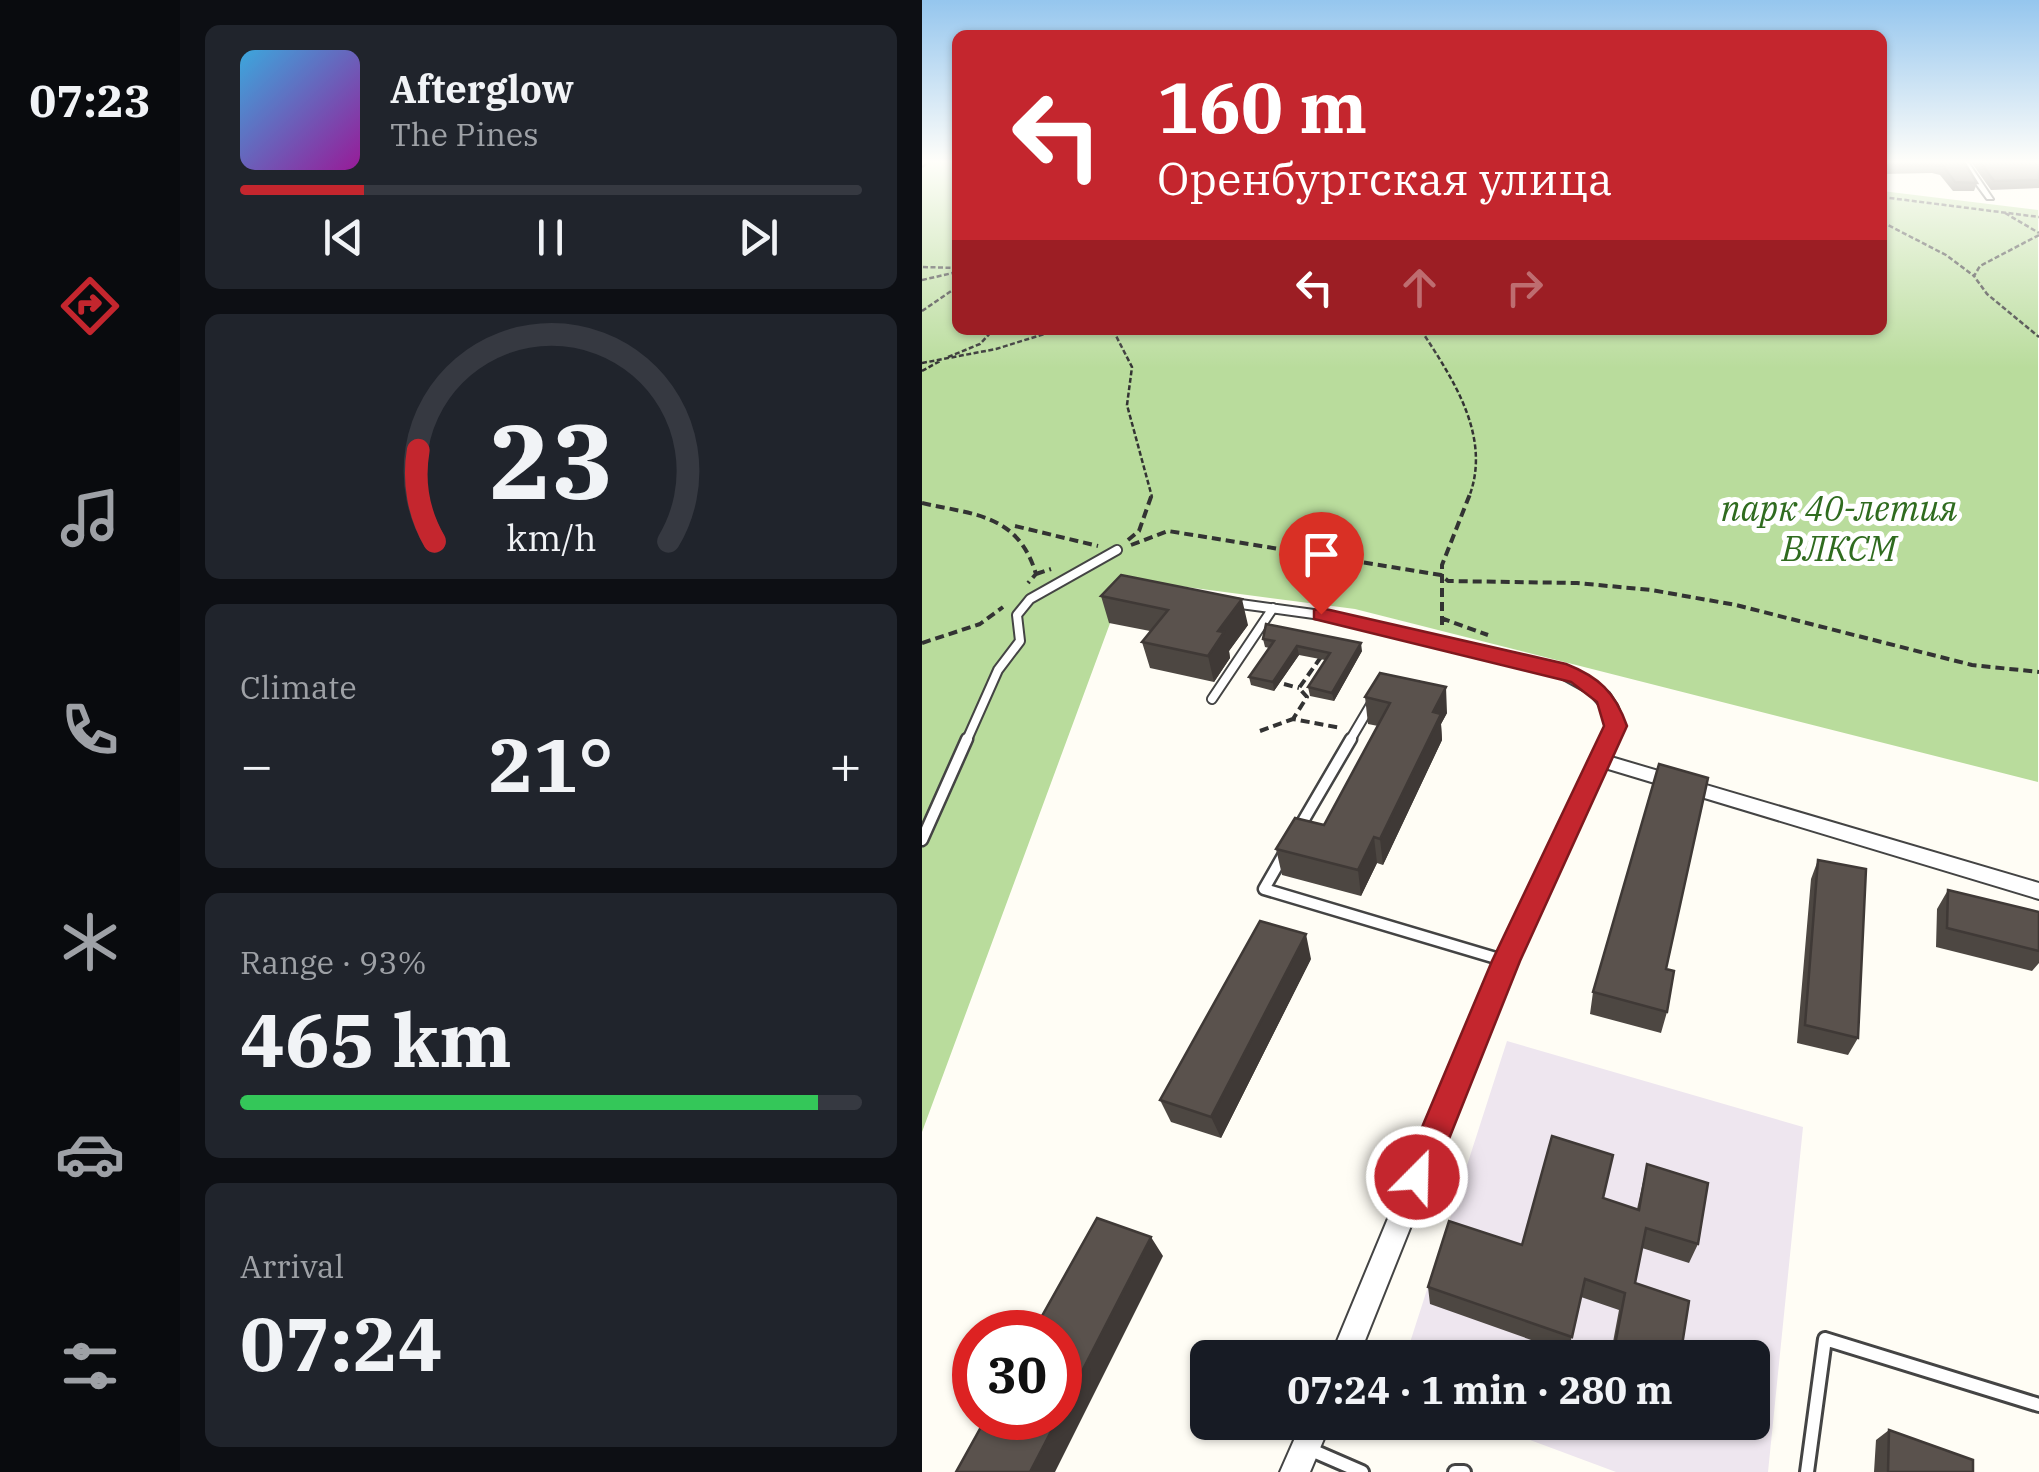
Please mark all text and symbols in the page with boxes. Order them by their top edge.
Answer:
text: 160 m [1157,61,1367,152]
text: Afterglow [390,64,574,113]
icon: left [992,70,1122,200]
text: 07:23 [29,71,151,129]
text: The Pines [390,113,539,155]
text: Оренбургская улица [1157,149,1613,207]
icon: previous [316,210,371,265]
icon: pause [523,210,578,265]
icon: next [731,210,786,265]
icon: left [1287,260,1342,315]
icon: ahead [1392,260,1447,315]
icon: right [1497,260,1552,315]
icon: directions [55,271,125,341]
text: 23 [489,392,613,528]
icon: music [55,483,125,553]
park label: парк 40-летия ВЛКСМ [1721,485,1958,571]
pin [1279,512,1364,615]
text: km/h [506,514,596,561]
icon: arrive [1294,527,1349,582]
text: Climate [240,666,357,708]
icon: phone [55,695,125,765]
text: 21° [488,715,614,813]
text: − [240,729,273,800]
text: + [829,729,862,800]
icon: climate [55,907,125,977]
text: Range · 93% [240,941,427,983]
text: 465 km [240,990,512,1088]
icon: car [55,1119,125,1189]
position arrow [1365,1125,1469,1229]
text: Arrival [240,1245,344,1287]
text: 07:24 [240,1294,443,1392]
speed limit sign: 30 [952,1310,1082,1440]
icon: filters [55,1331,125,1401]
text: 07:24 · 1 min · 280 m [1287,1365,1673,1414]

